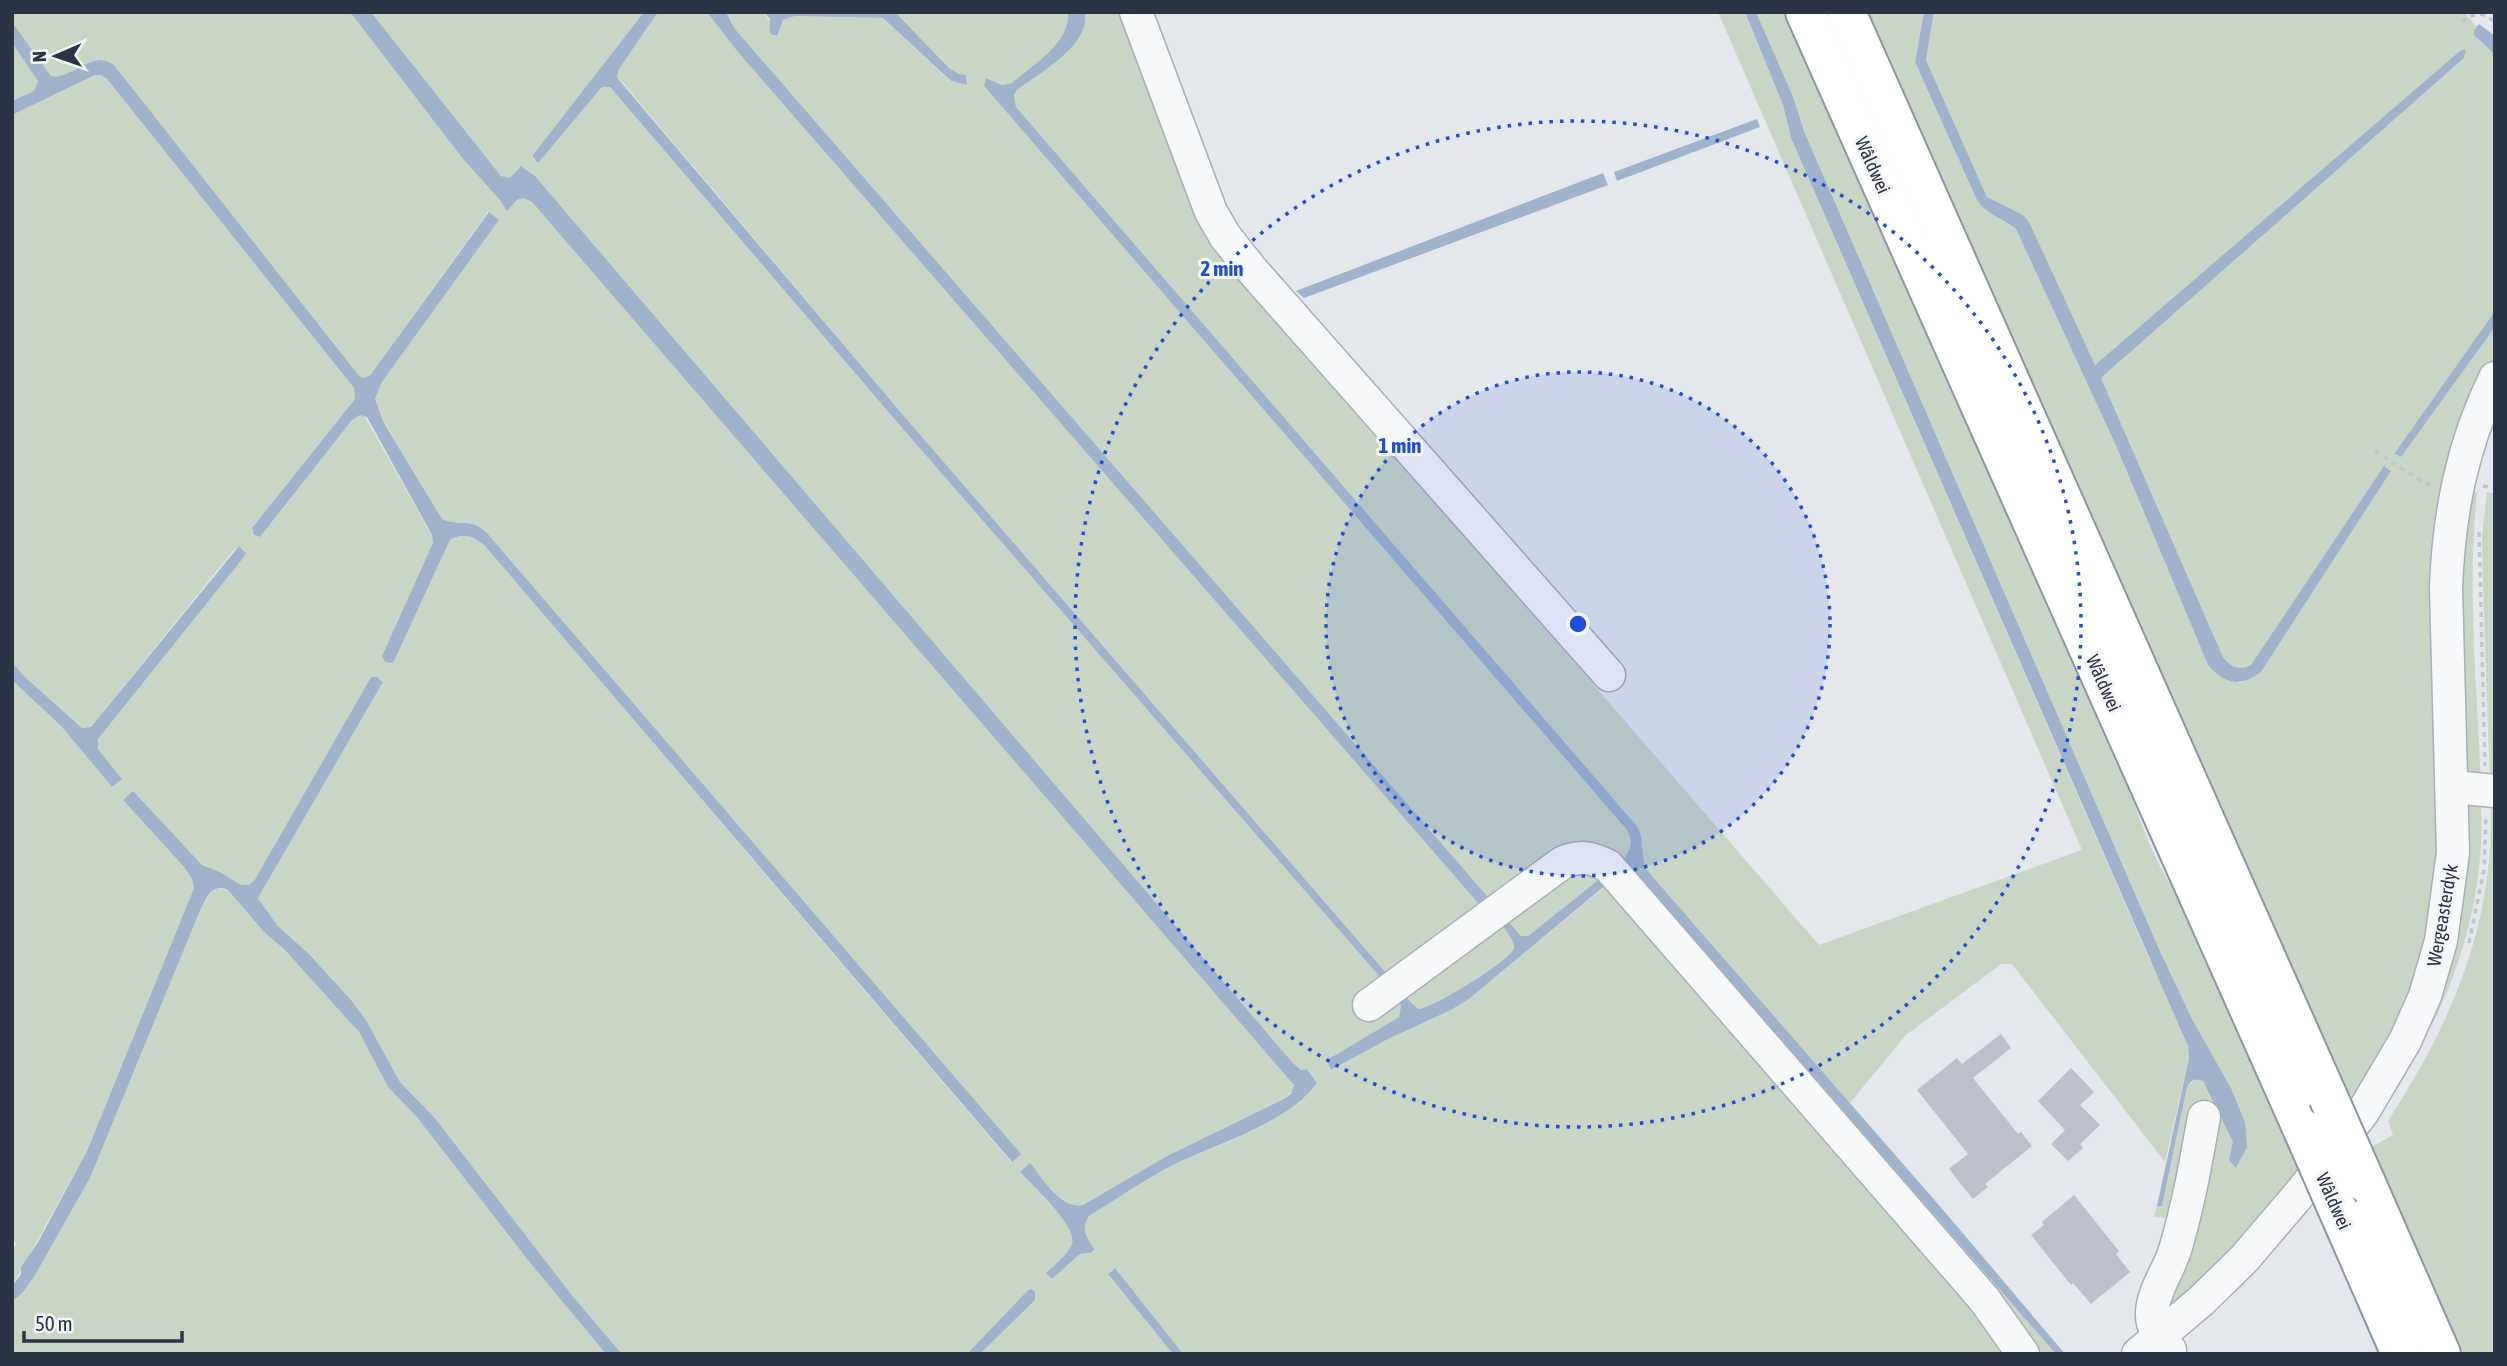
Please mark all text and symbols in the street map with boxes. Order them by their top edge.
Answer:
north arrow [21,21,91,91]
text: N [28,51,50,63]
street label: Wâldwei [1851,133,1895,197]
text: 2 min [1201,256,1243,280]
text: 1 min [1379,433,1421,457]
centre of rings [1566,612,1590,636]
street label: Wâldwei [2082,651,2126,715]
street label: Wergeasterdyk [2422,861,2462,968]
street label: Wâldwei [2312,1169,2356,1233]
scale bar [24,1300,182,1344]
text: 50 m [35,1311,73,1335]

